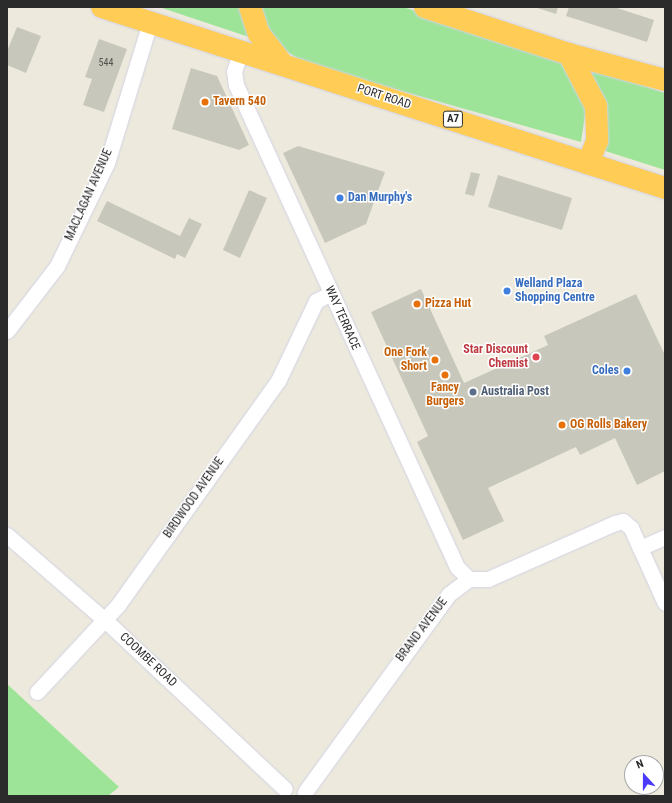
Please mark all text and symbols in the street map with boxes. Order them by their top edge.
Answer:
house number: 544 [99,57,113,69]
street label: PORT ROAD [355,82,413,112]
place label: Tavern 540 [213,95,266,109]
marker: Tavern 540 [200,97,210,107]
road number: A7 [442,110,464,128]
street label: MACLAGAN AVENUE [62,147,116,243]
place label: Dan Murphy's [348,191,412,205]
marker: Dan Murphy's [335,193,345,203]
place label: Welland Plaza Shopping Centre [515,277,595,305]
street label: WAY TERRACE [321,284,363,352]
marker: Welland Plaza Shopping Centre [502,286,512,296]
place label: Pizza Hut [425,297,471,311]
marker: Pizza Hut [412,299,422,309]
place label: Star Discount Chemist [463,343,528,371]
place label: One Fork Short [384,346,427,374]
marker: Star Discount Chemist [531,352,541,362]
marker: One Fork Short [430,355,440,365]
place label: Coles [592,364,619,378]
marker: Coles [622,366,632,376]
marker: Fancy Burgers [440,370,450,380]
place label: Fancy Burgers [426,381,464,409]
place label: Australia Post [481,385,549,399]
marker: Australia Post [468,387,478,397]
place label: OG Rolls Bakery [570,418,647,432]
marker: OG Rolls Bakery [557,420,567,430]
street label: BIRDWOOD AVENUE [161,455,227,541]
street label: BRAND AVENUE [393,595,451,665]
street label: COOMBE ROAD [116,630,180,690]
north arrow [624,755,664,795]
text: N [634,757,645,772]

